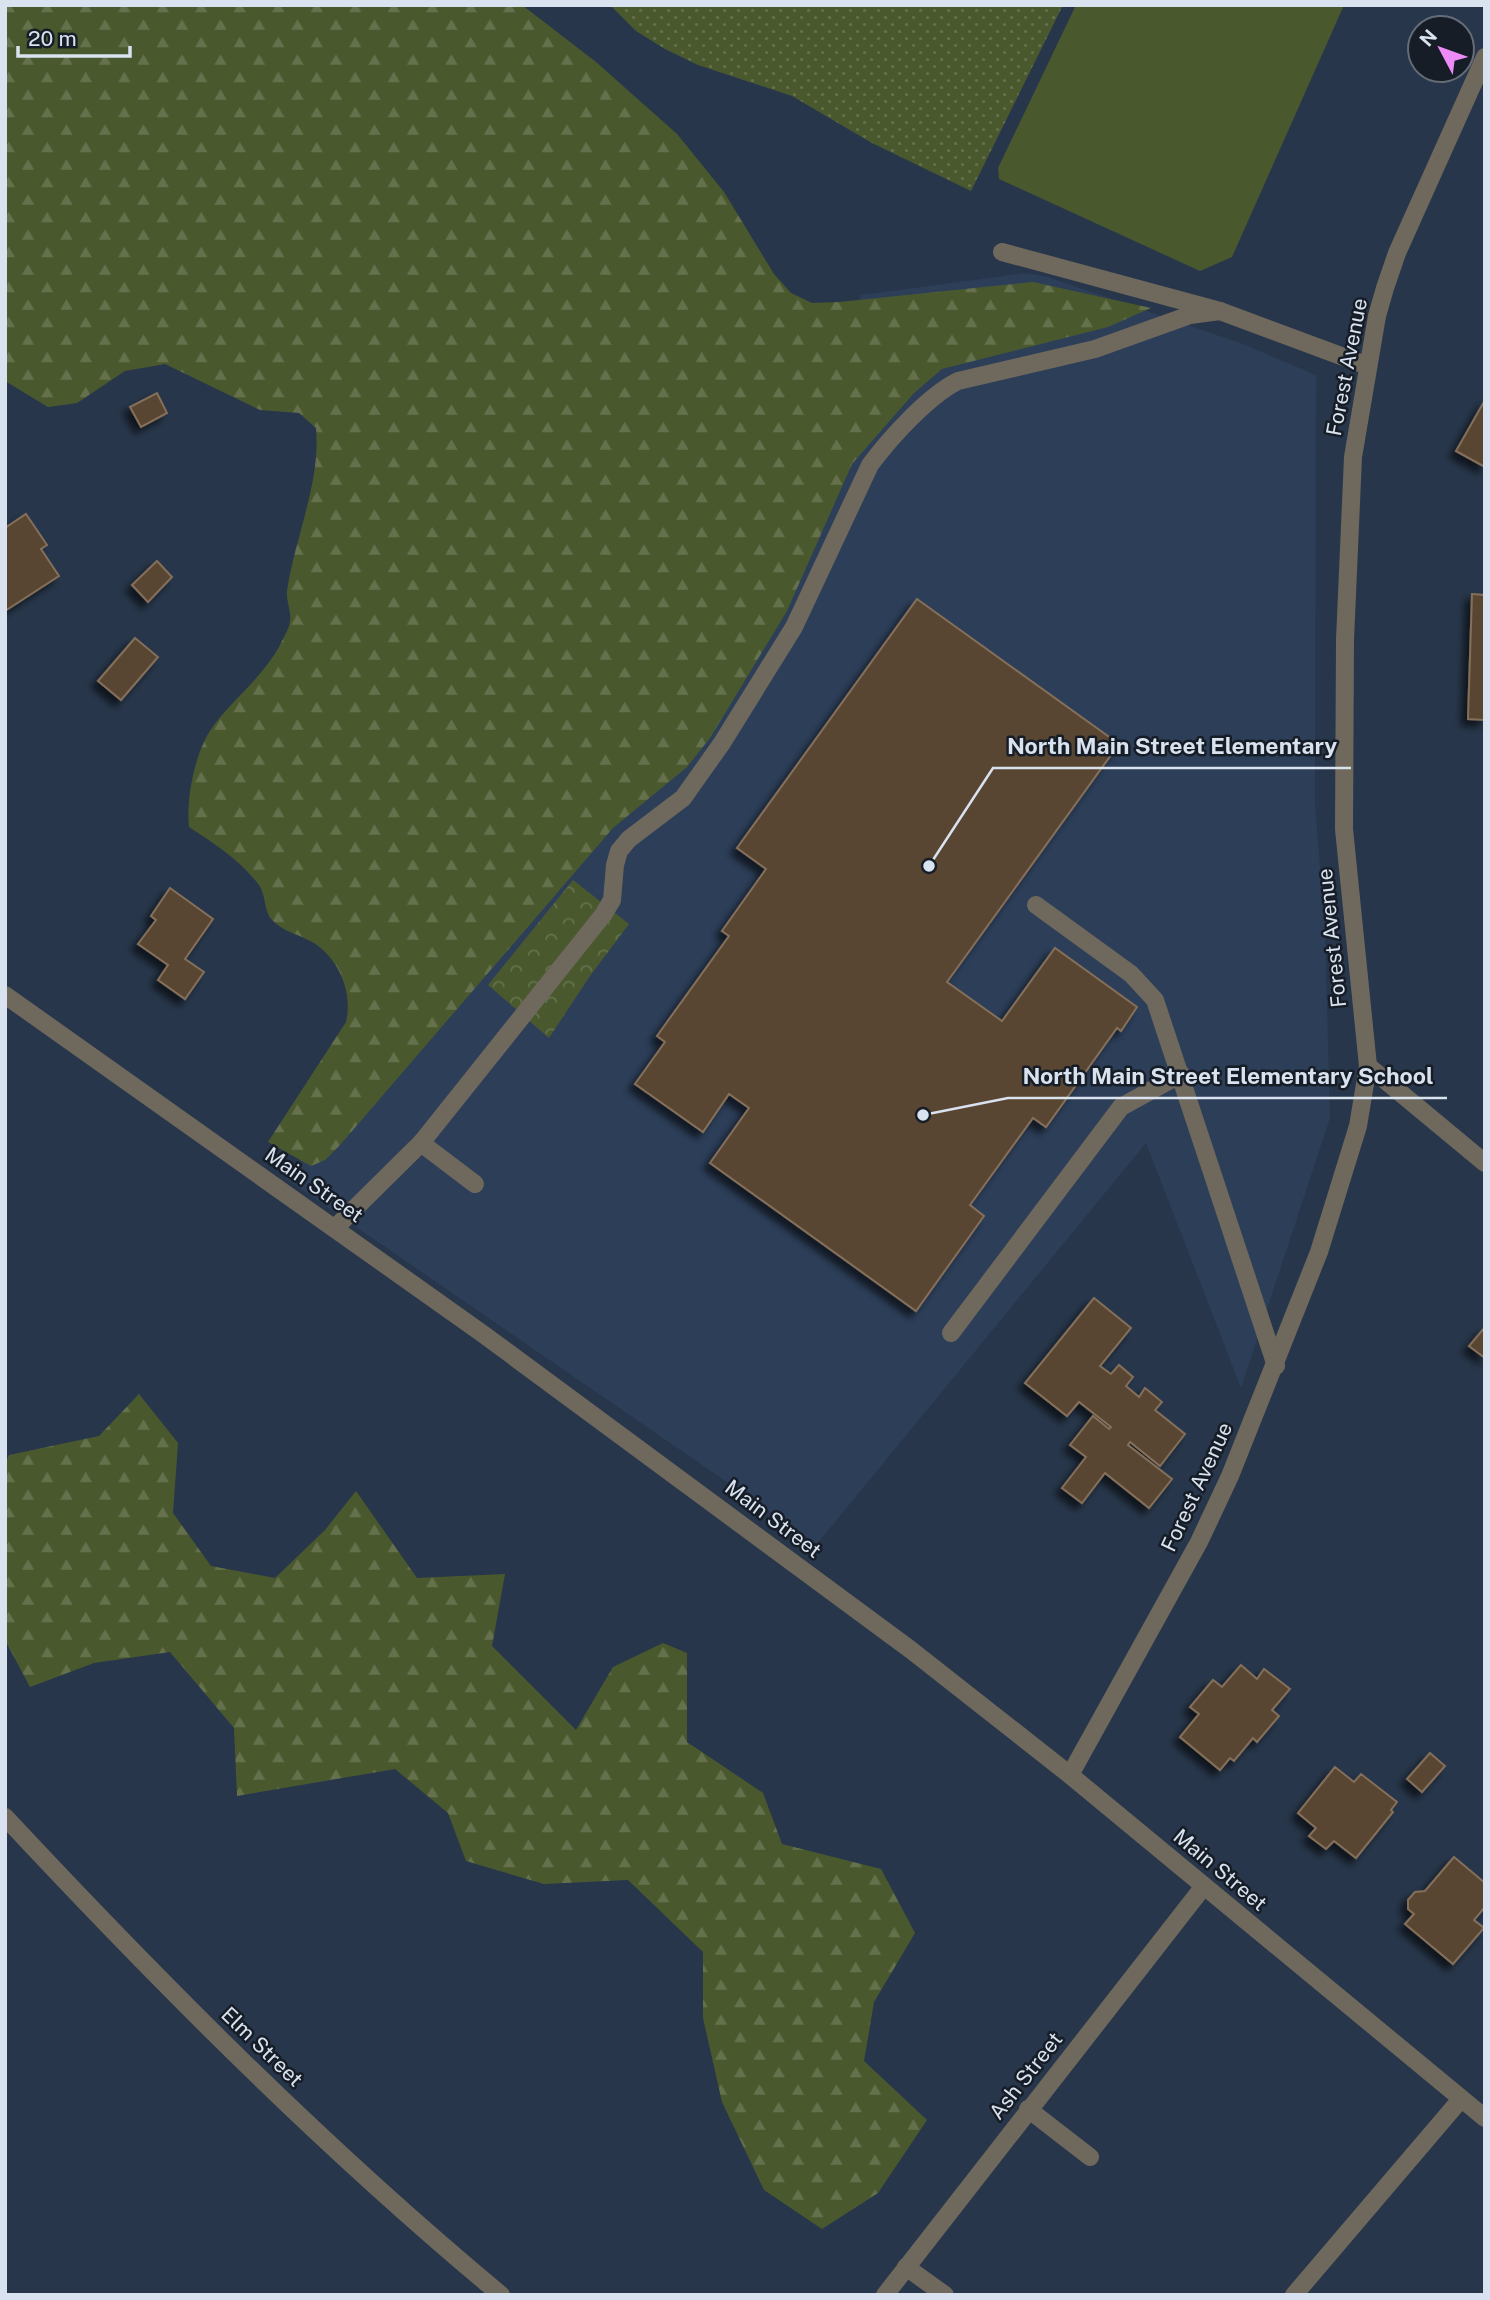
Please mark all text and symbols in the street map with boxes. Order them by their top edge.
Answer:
scale bar [18,14,130,58]
north arrow [1406,14,1476,84]
text: N [1415,25,1441,51]
text: 20 m [28,26,77,51]
street label: Forest Avenue [1321,296,1372,438]
callout: North Main Street Elementary [993,724,1351,768]
text: North Main Street Elementary [1007,732,1337,759]
street label: Forest Avenue [1312,867,1351,1009]
callout: North Main Street Elementary School [1008,1054,1447,1098]
text: North Main Street Elementary School [1022,1062,1434,1089]
street label: Main Street [260,1142,368,1228]
street label: Forest Avenue [1156,1418,1237,1555]
street label: Main Street [720,1474,826,1563]
street label: Main Street [1169,1823,1272,1916]
street label: Elm Street [216,2002,308,2092]
street label: Ash Street [984,2027,1067,2124]

